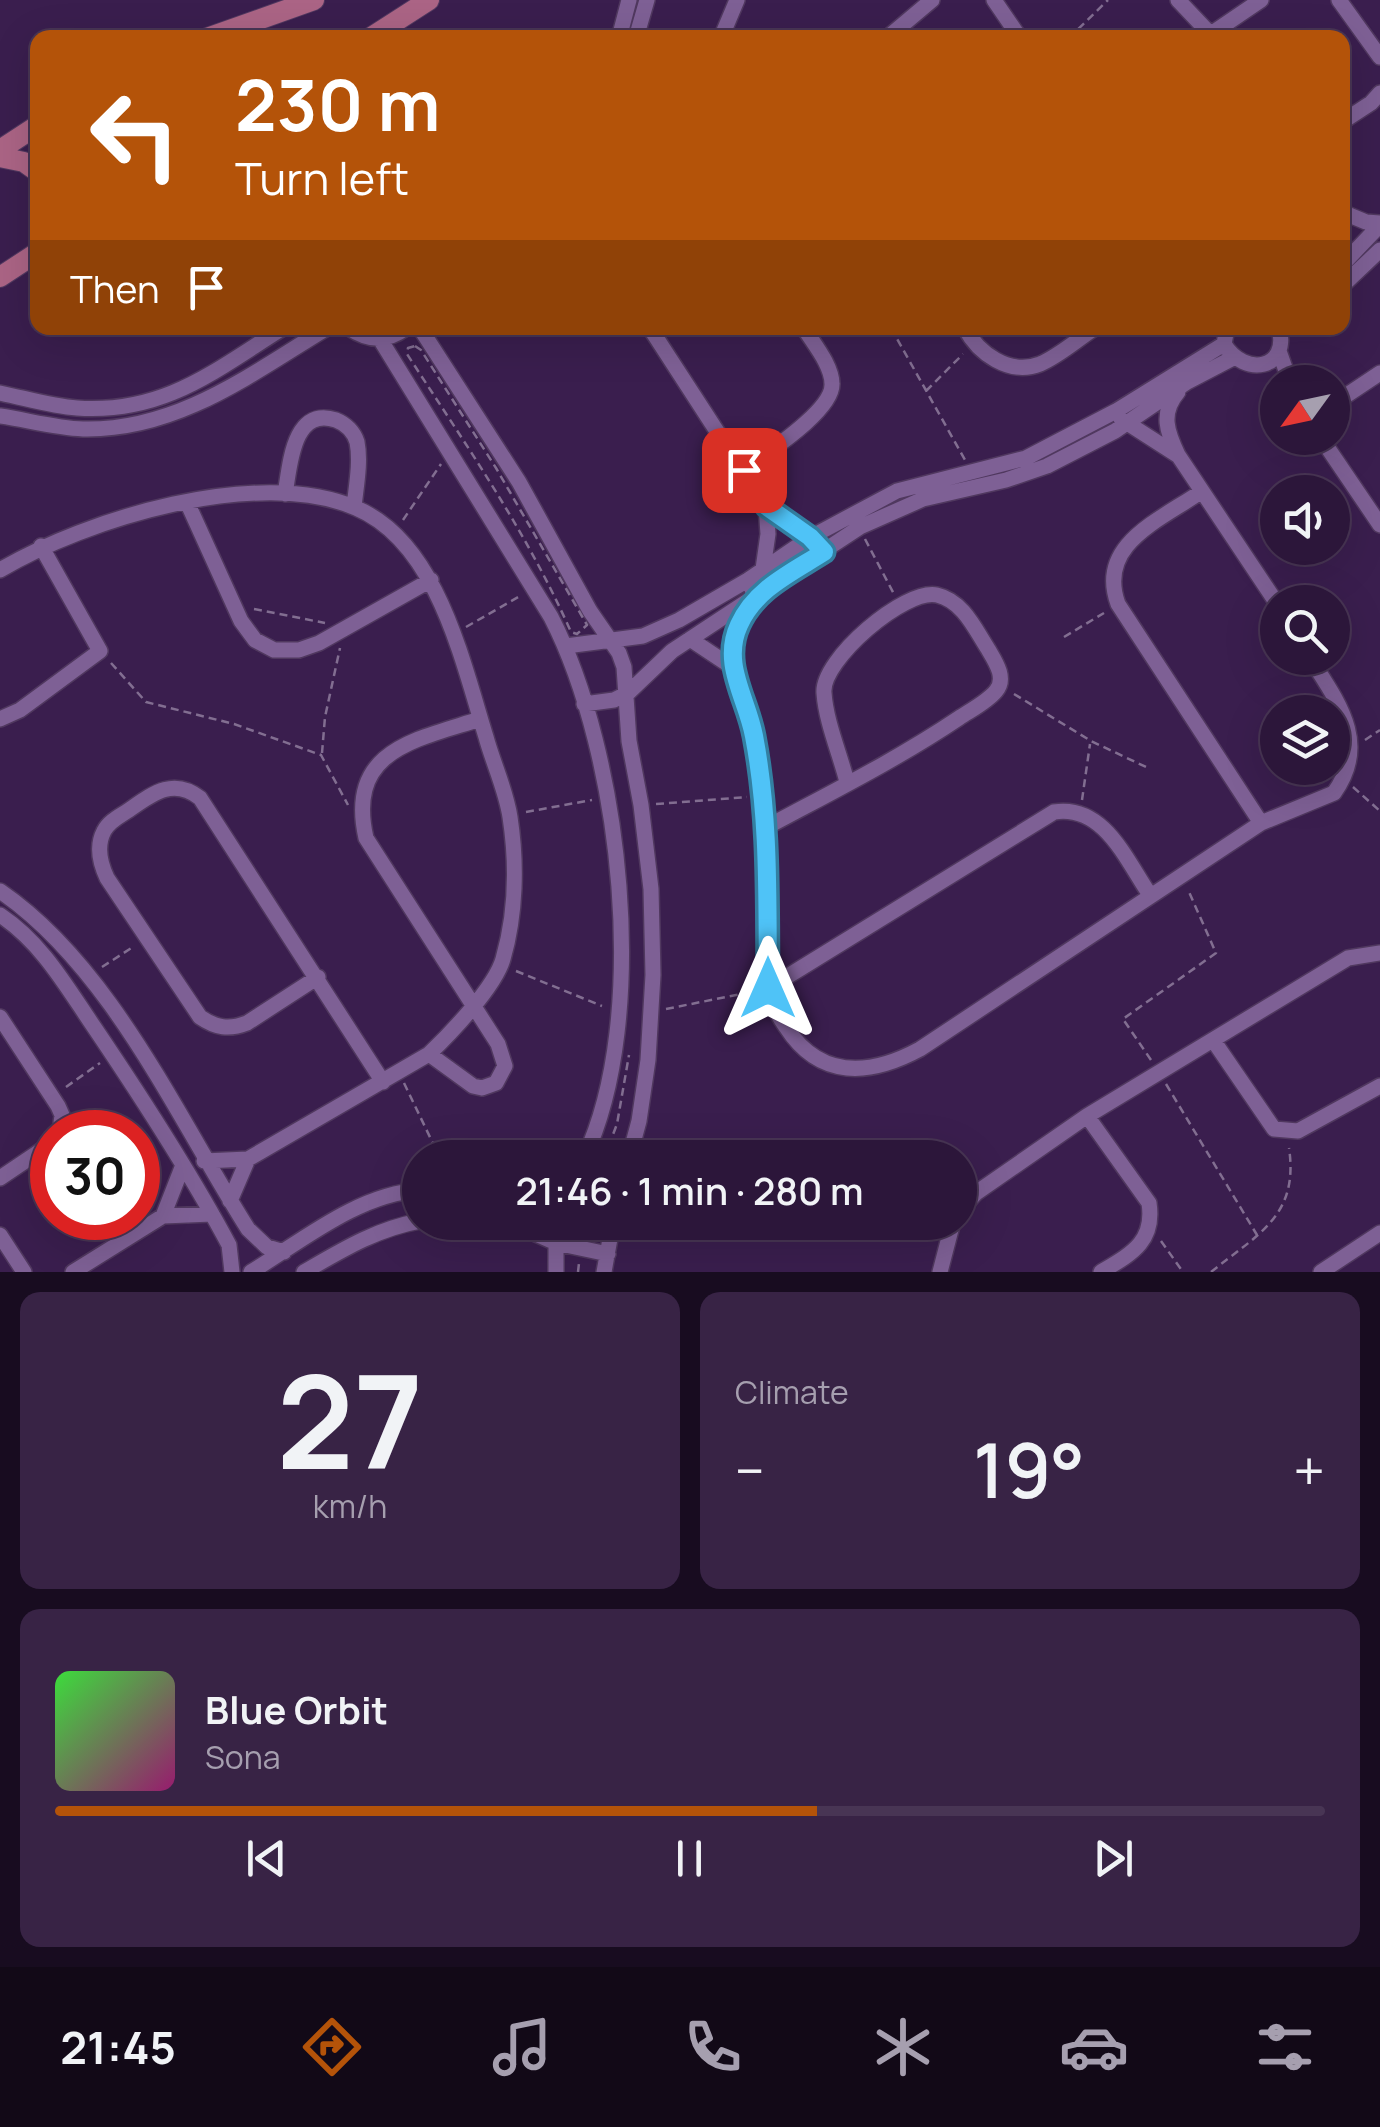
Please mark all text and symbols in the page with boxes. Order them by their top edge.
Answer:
text: 230 m [235,56,440,152]
icon: left [70,70,200,200]
text: Turn left [235,147,409,209]
icon: arrive [179,260,234,315]
text: Then [70,262,159,314]
north arrow [1260,365,1350,455]
map controls [1260,365,1350,785]
pin [702,428,787,513]
icon: arrive [717,443,772,498]
button: sound [1260,475,1350,565]
button: search [1260,585,1350,675]
button: layers [1260,695,1350,785]
position arrow [716,936,820,1040]
speed limit sign: 30 [30,1110,160,1240]
text: 21:46 · 1 min · 280 m [515,1164,864,1216]
text: 27 [277,1330,423,1508]
text: Climate [735,1370,849,1414]
text: 19° [973,1418,1085,1521]
text: − [735,1432,765,1508]
text: + [1293,1432,1325,1508]
text: km/h [313,1484,387,1528]
text: Blue Orbit [205,1683,388,1735]
text: Sona [205,1735,280,1779]
icon: previous [239,1831,294,1886]
icon: pause [662,1831,717,1886]
icon: next [1086,1831,1141,1886]
icon: directions [297,2012,367,2082]
icon: music [487,2012,557,2082]
icon: phone [678,2012,748,2082]
icon: climate [868,2012,938,2082]
icon: car [1059,2012,1129,2082]
icon: filters [1250,2012,1320,2082]
text: 21:45 [60,2016,176,2078]

